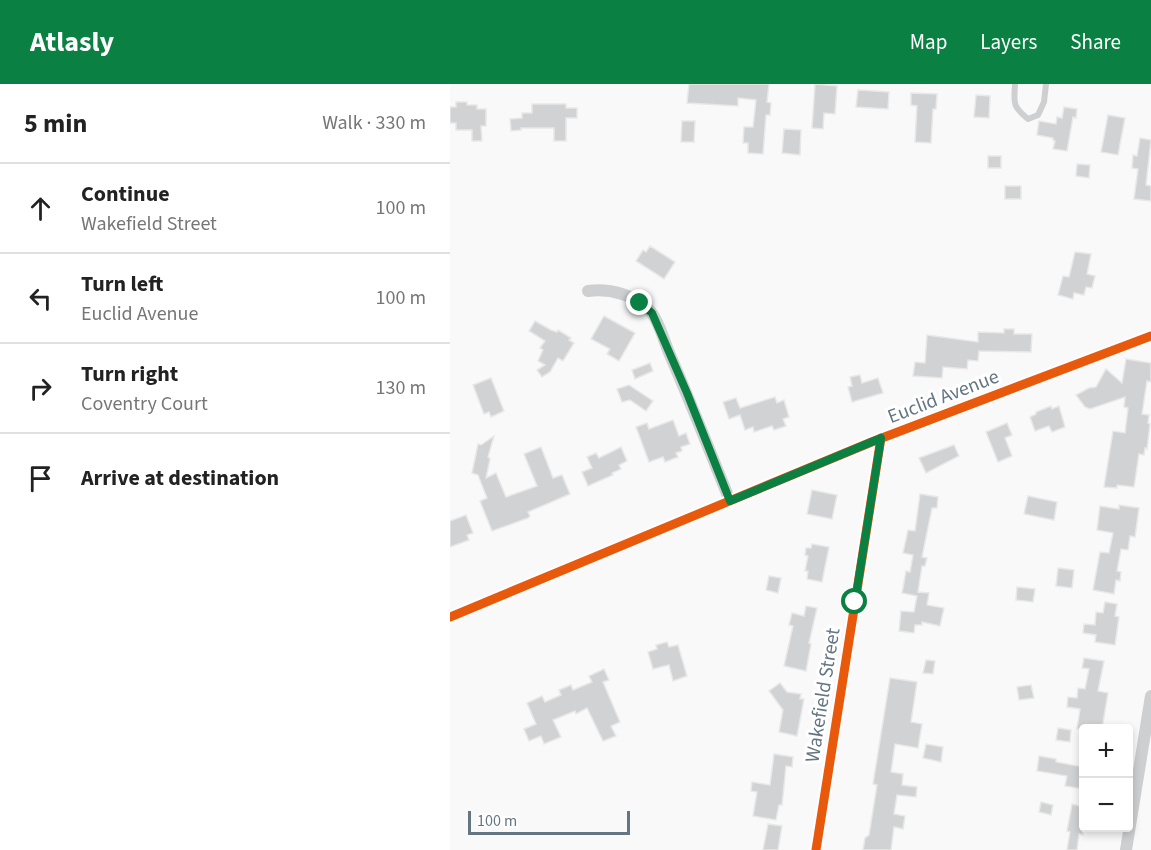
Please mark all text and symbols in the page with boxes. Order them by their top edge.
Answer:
text: Atlasly [30,22,114,62]
text: Map [910,27,947,57]
text: Layers [980,27,1037,57]
text: Share [1070,27,1121,57]
text: 5 min [24,105,87,142]
text: Walk · 330 m [322,109,426,137]
text: Continue [81,178,170,210]
icon: ahead [24,192,57,225]
text: 100 m [376,194,426,222]
text: Wakefield Street [81,210,217,238]
text: Turn left [81,268,163,300]
icon: left [24,282,57,315]
text: 100 m [376,284,426,312]
route end [626,289,652,315]
text: Euclid Avenue [81,300,198,328]
text: Turn right [81,358,178,390]
street label: Euclid Avenue [884,363,1003,431]
icon: right [24,372,57,405]
text: 130 m [376,374,426,402]
text: Coventry Court [81,390,208,418]
icon: arrive [24,462,57,495]
text: Arrive at destination [81,462,279,494]
route start [841,588,867,614]
street label: Wakefield Street [799,626,847,764]
map controls [1079,724,1133,832]
button: + [1079,724,1133,778]
button: − [1079,778,1133,832]
scale bar [468,808,630,836]
text: 100 m [477,810,517,832]

